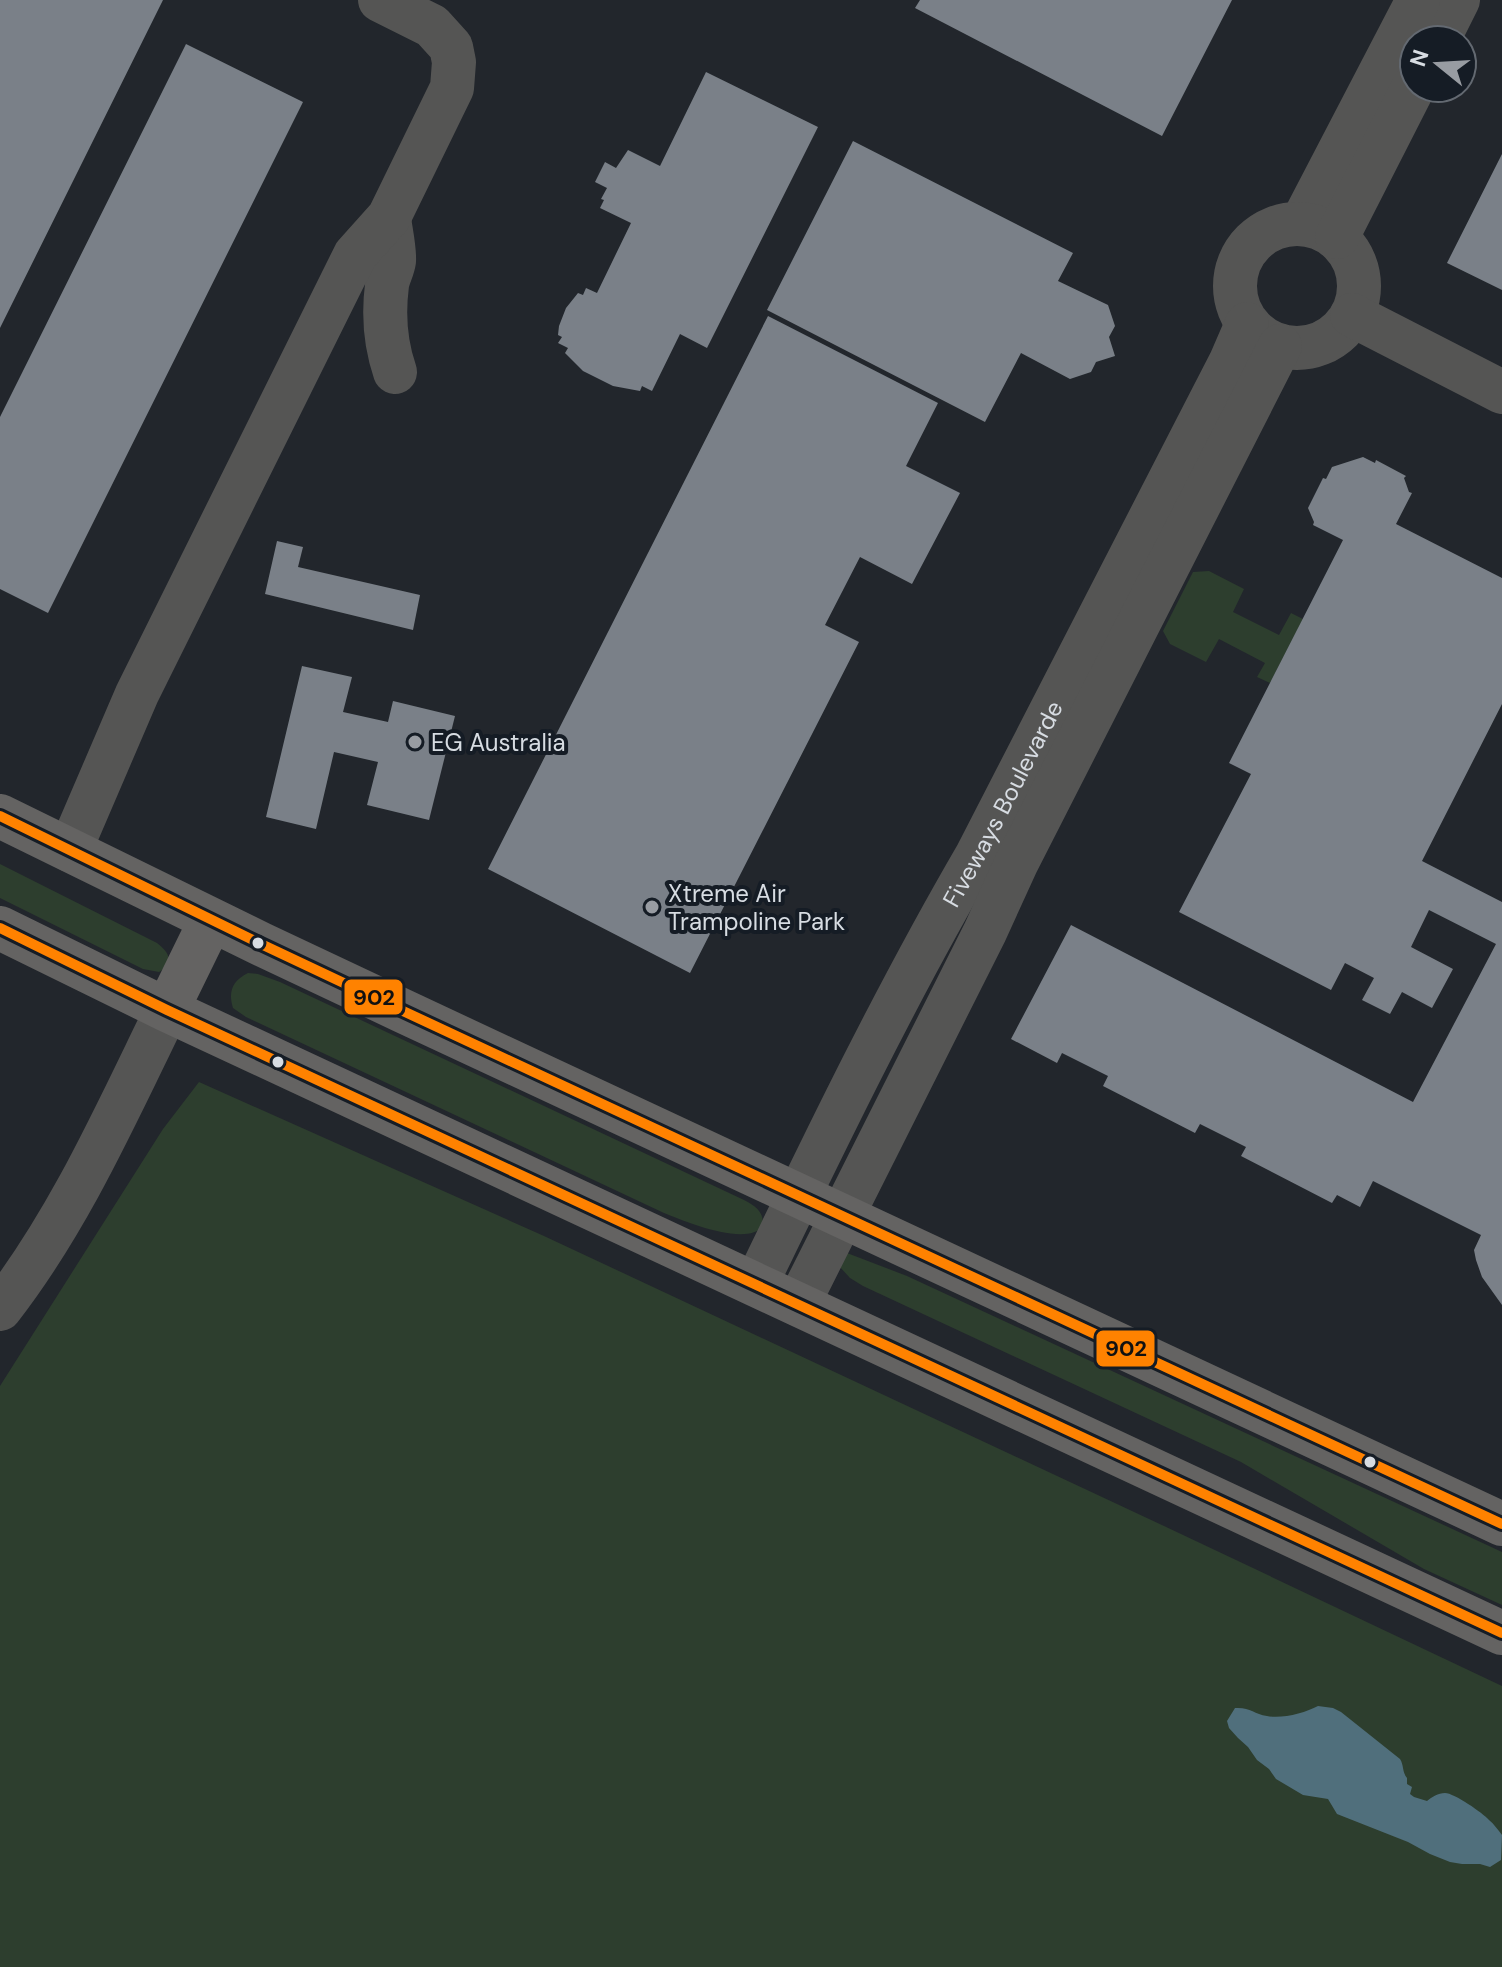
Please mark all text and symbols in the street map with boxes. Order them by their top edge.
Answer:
north arrow [1398,24,1478,104]
text: N [1403,46,1436,70]
street label: Fiveways Boulevarde [935,695,1069,912]
place label: EG Australia [431,727,566,758]
marker: EG Australia [406,733,424,751]
place label: Xtreme Air Trampoline Park [668,878,845,937]
marker: Xtreme Air Trampoline Park [643,898,661,916]
unlabelled marker [250,935,266,951]
line badge: 902 [343,978,404,1016]
text: 902 [353,983,395,1012]
unlabelled marker [270,1054,286,1070]
line badge: 902 [1095,1329,1156,1368]
text: 902 [1105,1334,1147,1363]
unlabelled marker [1362,1454,1378,1470]

